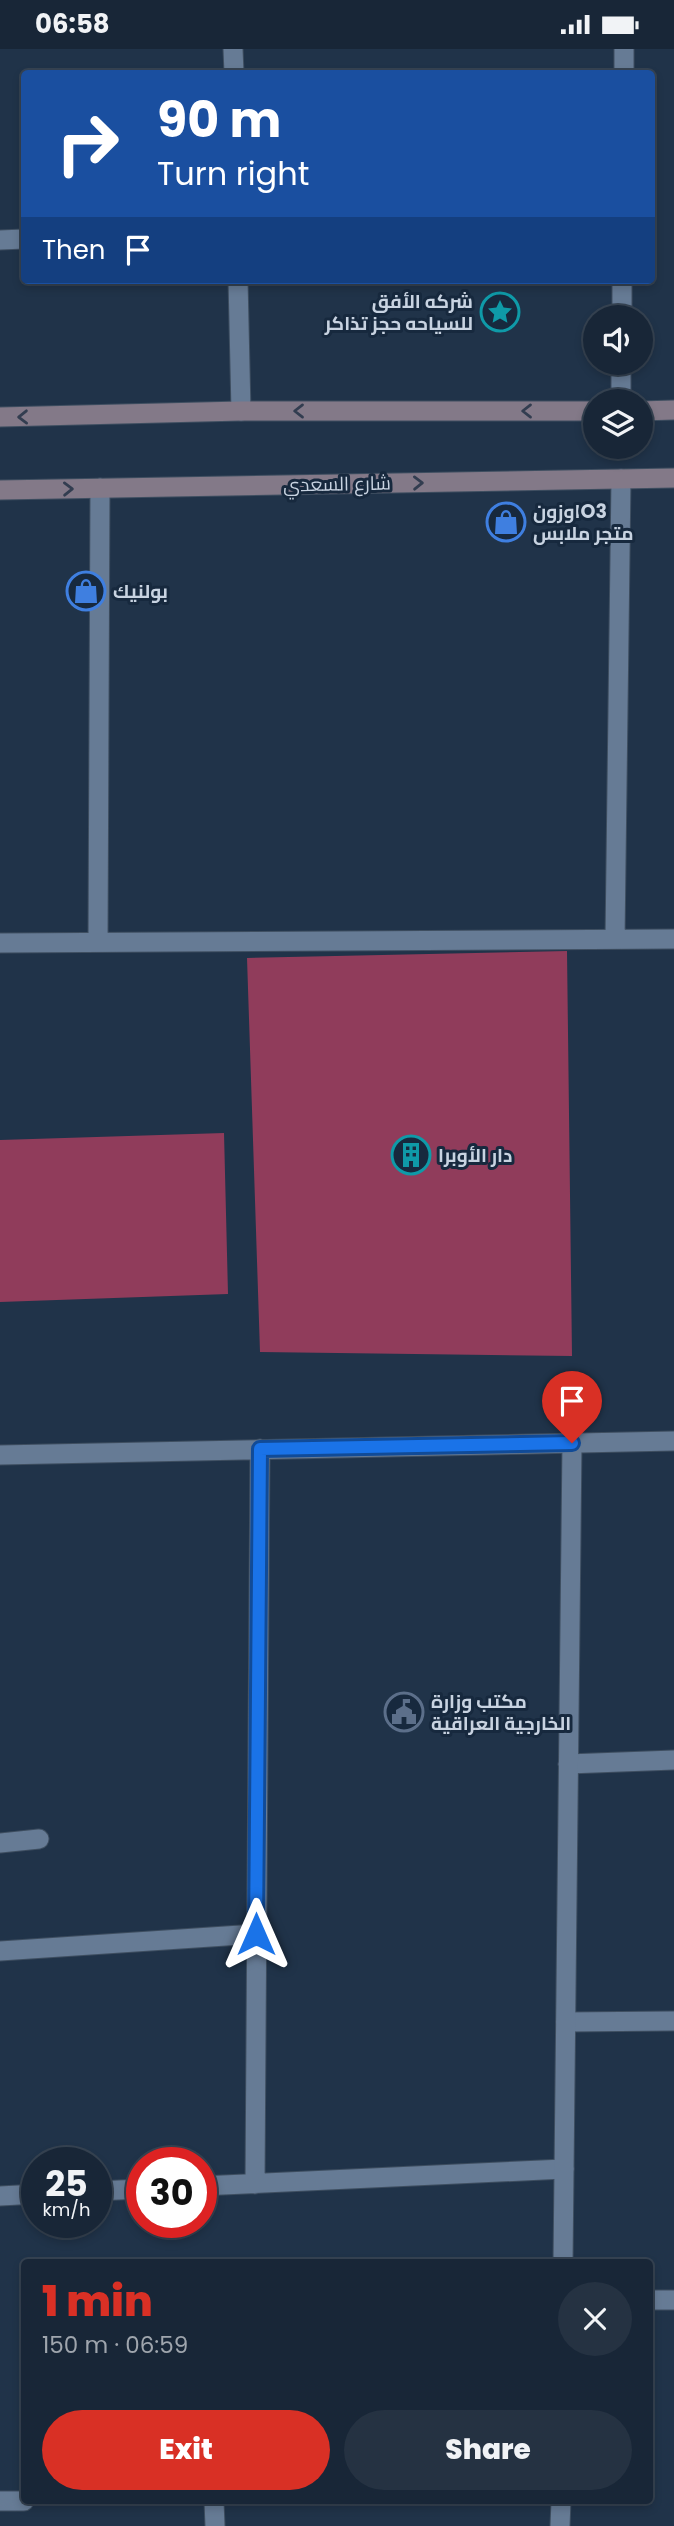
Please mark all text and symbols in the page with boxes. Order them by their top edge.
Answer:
text: 06:58 [35,6,110,42]
text: 90 m [157,86,281,154]
icon: right [42,98,133,189]
text: Turn right [157,151,309,196]
icon: arrive [119,231,157,269]
text: Then [42,232,105,268]
place label: شركه الأفق للسياحه حجز تذاكر [324,288,473,337]
place icon: شركه الأفق للسياحه حجز تذاكر [479,291,521,333]
map controls [583,305,653,459]
button: sound [583,305,653,375]
button: layers [583,389,653,459]
one-way arrow [294,403,304,419]
one-way arrow [521,403,532,419]
one-way arrow [17,409,28,424]
street label: شارع السعدي [283,470,391,499]
one-way arrow [413,475,424,490]
one-way arrow [63,481,74,497]
place label: اوزونO3 متجر ملابس [533,498,634,547]
shop icon: اوزونO3 متجر ملابس [485,501,527,543]
shop icon: بولنيك [65,570,107,612]
place label: بولنيك [113,578,168,605]
building icon: دار الأوبرا [390,1134,432,1176]
place label: دار الأوبرا [438,1142,512,1169]
pin [542,1371,602,1443]
icon: arrive [553,1382,591,1420]
place label: مكتب وزارة الخارجية العراقية [431,1688,571,1737]
public building icon: مكتب وزارة الخارجية العراقية [383,1691,425,1733]
position arrow [219,1897,293,1971]
speed limit sign: 30 [126,2147,217,2238]
text: 25 [45,2159,88,2208]
text: km/h [43,2197,90,2222]
text: 1 min [42,2272,153,2331]
button: close [558,2282,632,2356]
text: 150 m · 06:59 [42,2329,188,2361]
button: Exit [42,2410,330,2490]
button: Share [344,2410,632,2490]

